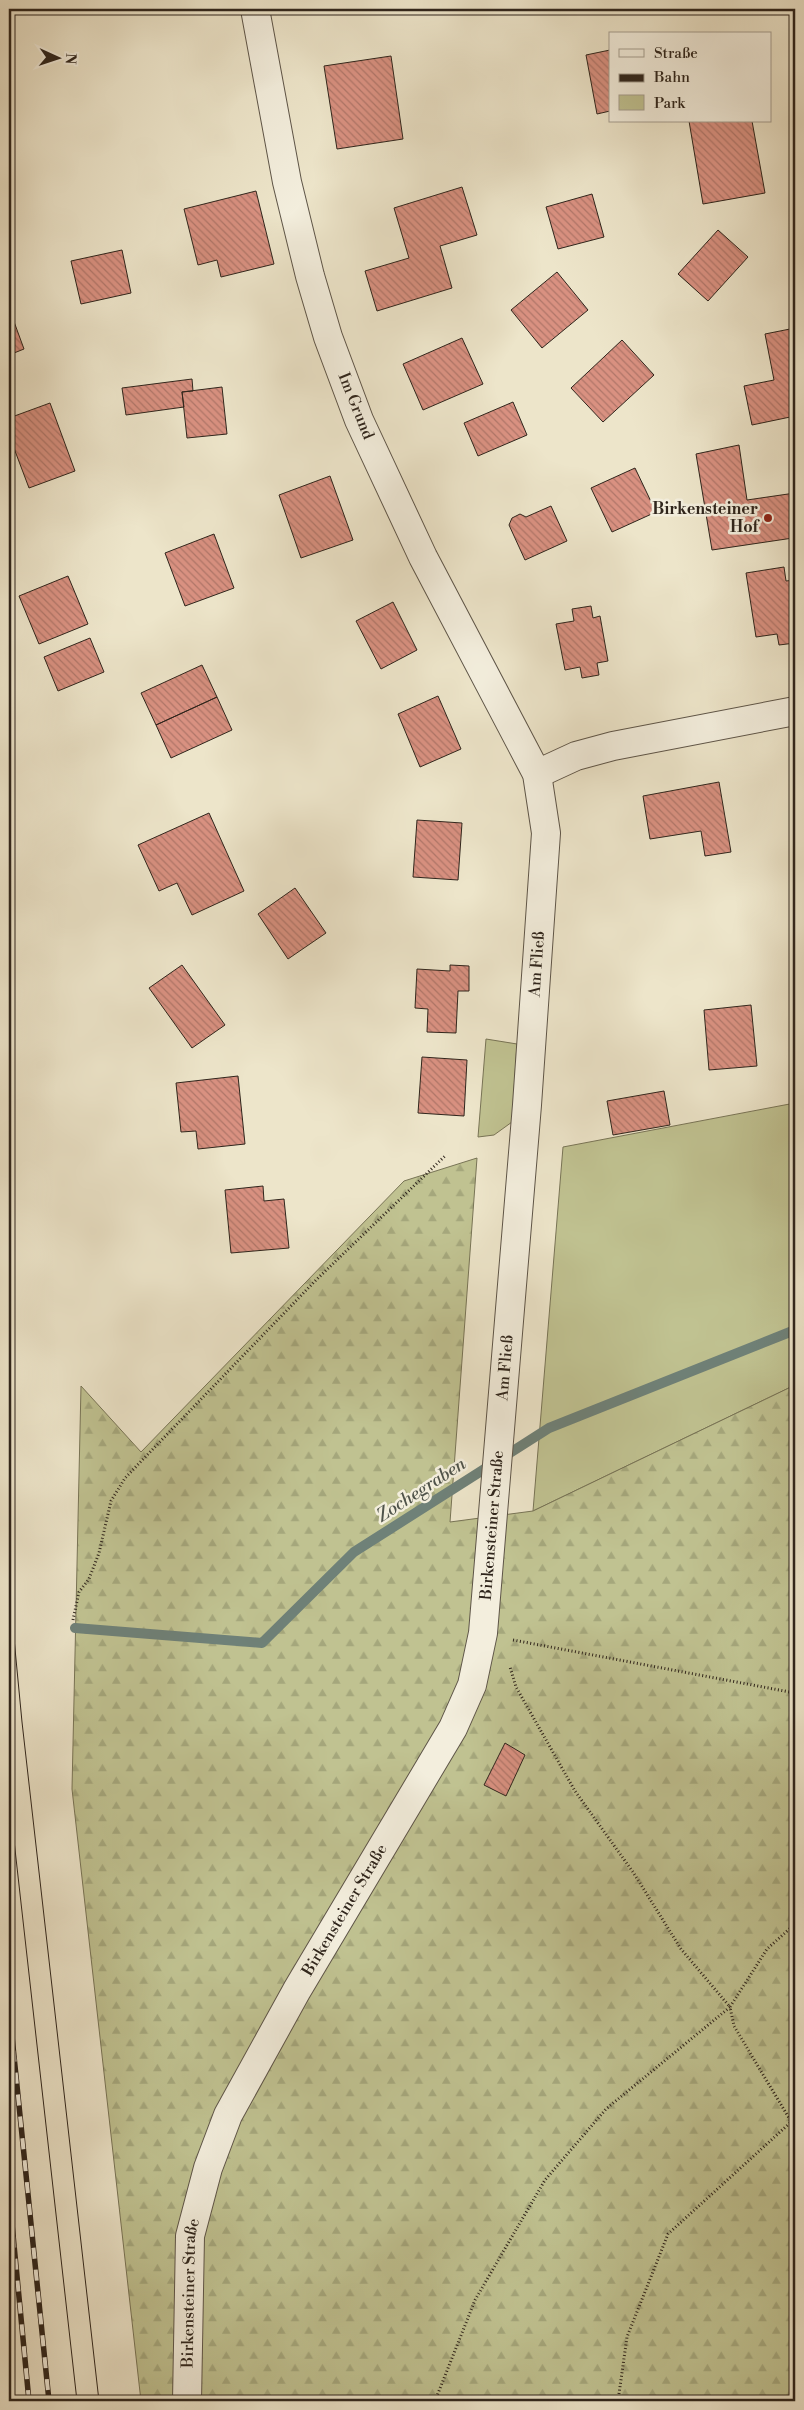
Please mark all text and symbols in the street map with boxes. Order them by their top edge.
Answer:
north arrow [32,32,82,82]
legend [609,32,772,122]
text: Straße [654,44,698,63]
text: N [61,53,79,65]
text: Bahn [653,68,690,87]
text: Park [654,94,686,113]
street label: Im Grund [334,370,378,442]
place label: Birkensteiner Hof [652,499,760,537]
marker: Birkensteiner Hof [762,512,774,524]
street label: Am Fließ [525,930,549,999]
street label: Am Fließ [492,1334,518,1402]
street label: Birkensteiner Straße [476,1450,508,1602]
water label: Zochegraben [372,1452,471,1527]
street label: Birkensteiner Straße [297,1840,392,1980]
street label: Birkensteiner Straße [178,2216,204,2369]

